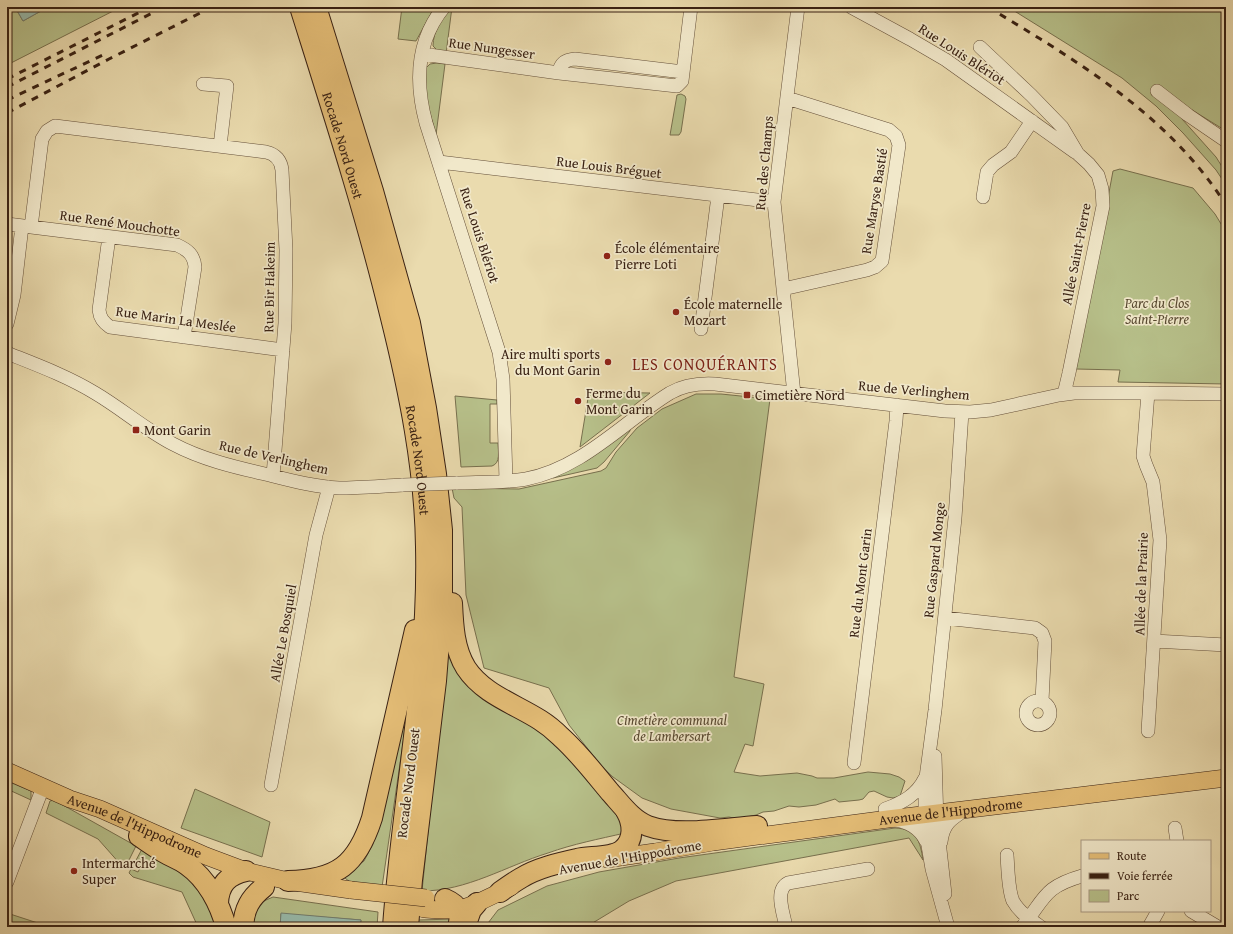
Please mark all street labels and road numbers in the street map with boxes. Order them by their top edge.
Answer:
street label: Rue Louis Blériot [915,18,1009,90]
street label: Rue Nungesser [448,32,537,64]
street label: Rocade Nord Ouest [317,89,369,201]
street label: Rue des Champs [750,115,778,211]
street label: Rue Maryse Bastié [856,146,892,255]
street label: Rue Louis Bréguet [555,151,663,183]
street label: Rue Louis Blériot [455,185,505,286]
street label: Allée Saint-Pierre [1056,201,1096,307]
street label: Rue René Mouchotte [59,205,182,241]
street label: Rue Bir Hakeim [258,241,280,333]
street label: Rue Marin La Meslée [115,301,238,337]
street label: Rue de Verlinghem [858,375,971,405]
street label: Rocade Nord Ouest [401,403,435,516]
street label: Rue de Verlinghem [217,435,331,479]
street label: Rue Gaspard Monge [918,501,950,619]
street label: Rue du Mont Garin [843,527,877,639]
street label: Allée de la Prairie [1129,532,1153,636]
street label: Allée Le Bosquiel [265,582,301,684]
street label: Rocade Nord Ouest [391,727,425,839]
street label: Avenue de l'Hippodrome [65,789,206,863]
street label: Avenue de l'Hippodrome [878,793,1024,830]
street label: Avenue de l'Hippodrome [557,835,703,879]

